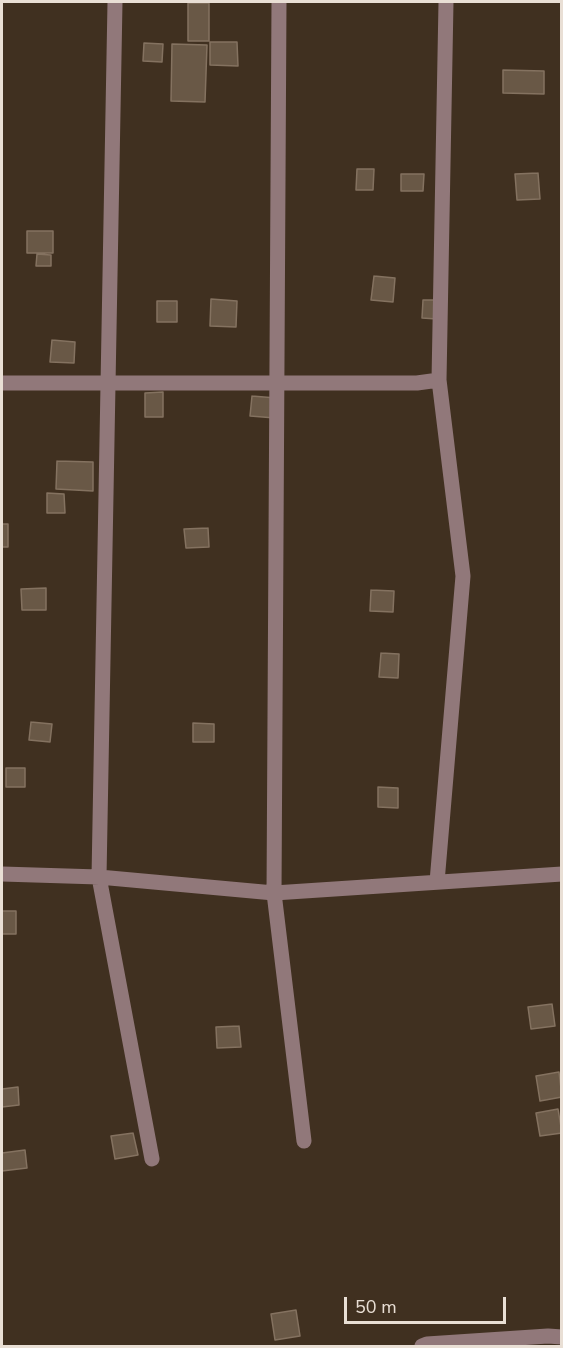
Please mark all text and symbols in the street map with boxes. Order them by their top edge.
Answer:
scale bar [347,1285,509,1323]
text: 50 m [355,1295,397,1319]

